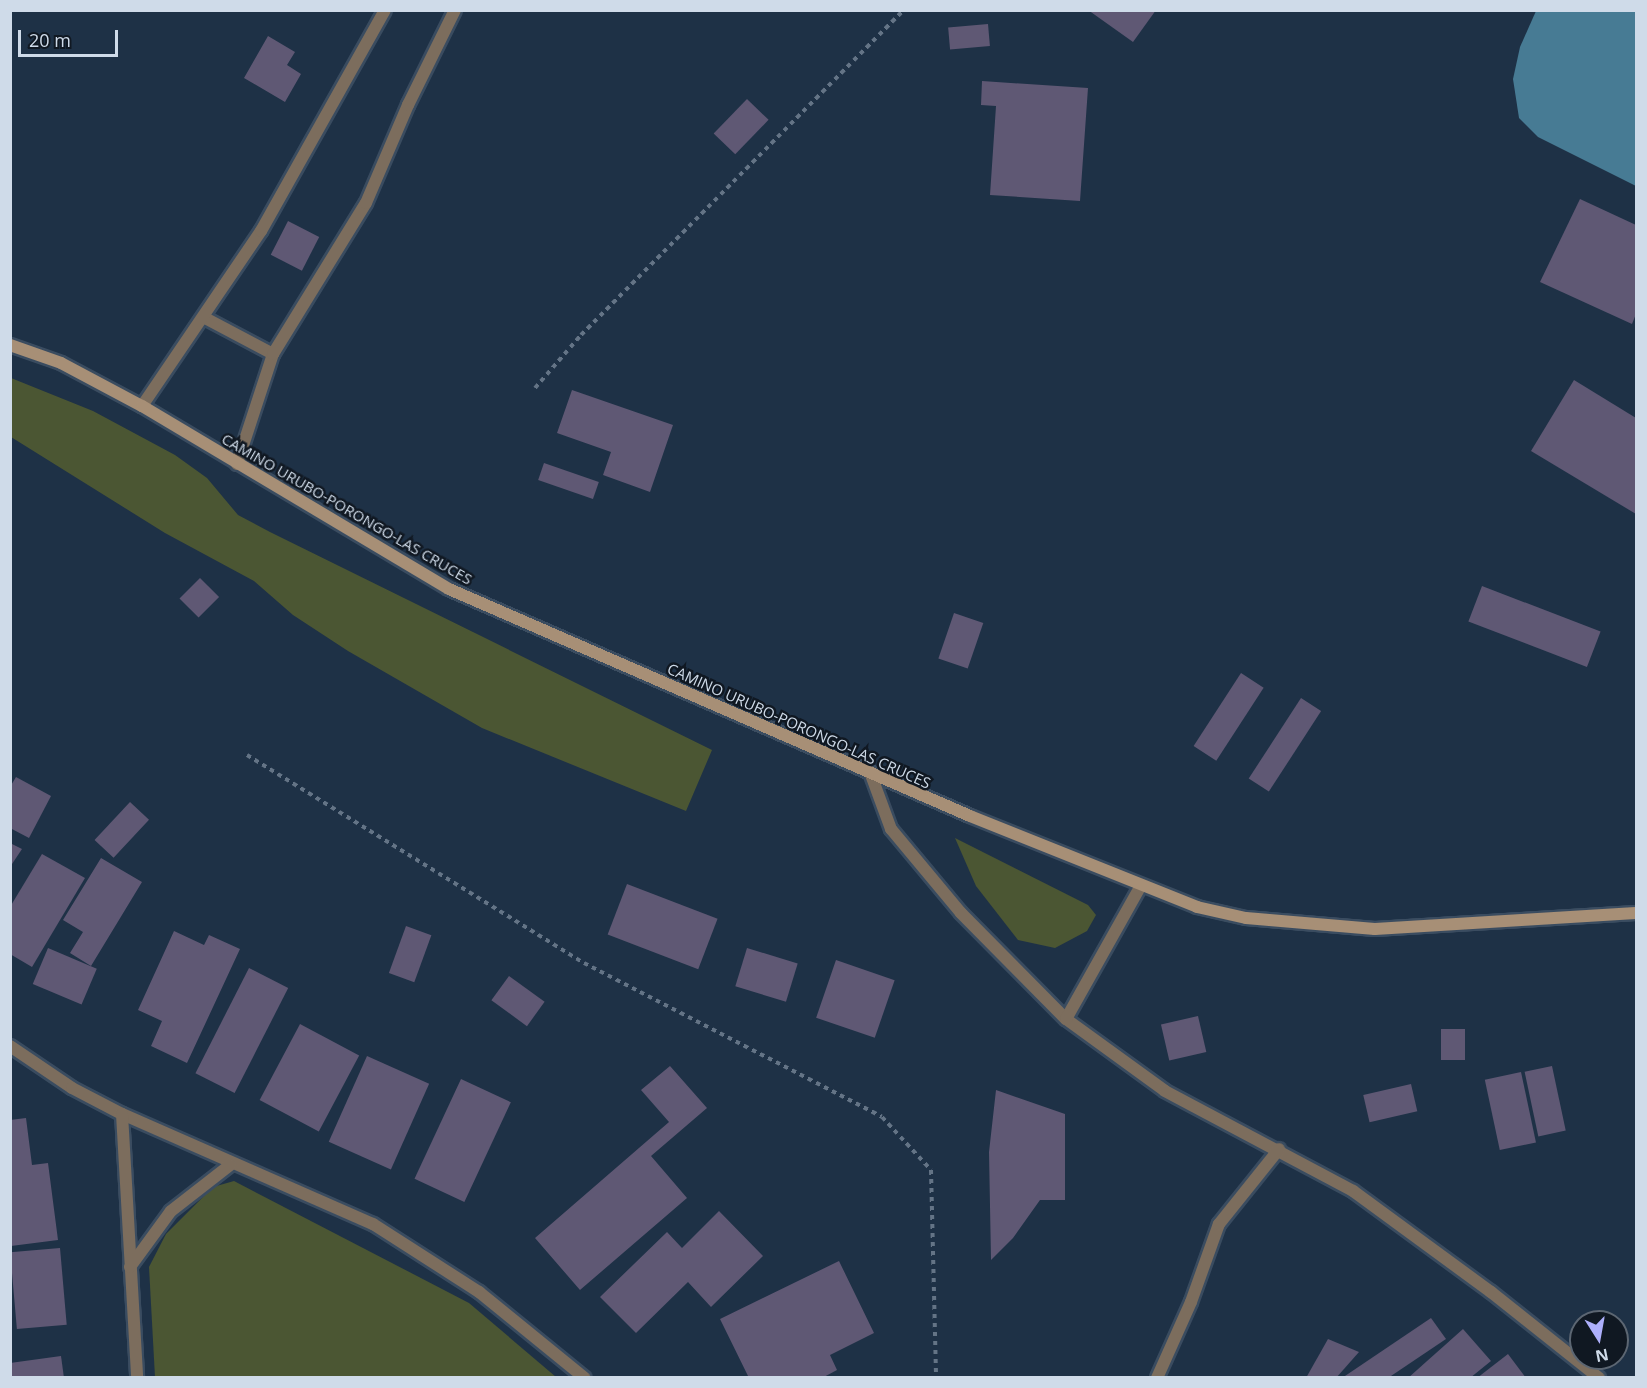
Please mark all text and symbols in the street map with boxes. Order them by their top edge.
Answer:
scale bar [21,18,122,56]
text: 20 m [29,28,71,52]
street label: CAMINO URUBO-PORONGO-LAS CRUCES [219,430,475,588]
street label: CAMINO URUBO-PORONGO-LAS CRUCES [665,660,933,792]
north arrow [1569,1310,1629,1370]
text: N [1594,1344,1611,1368]

